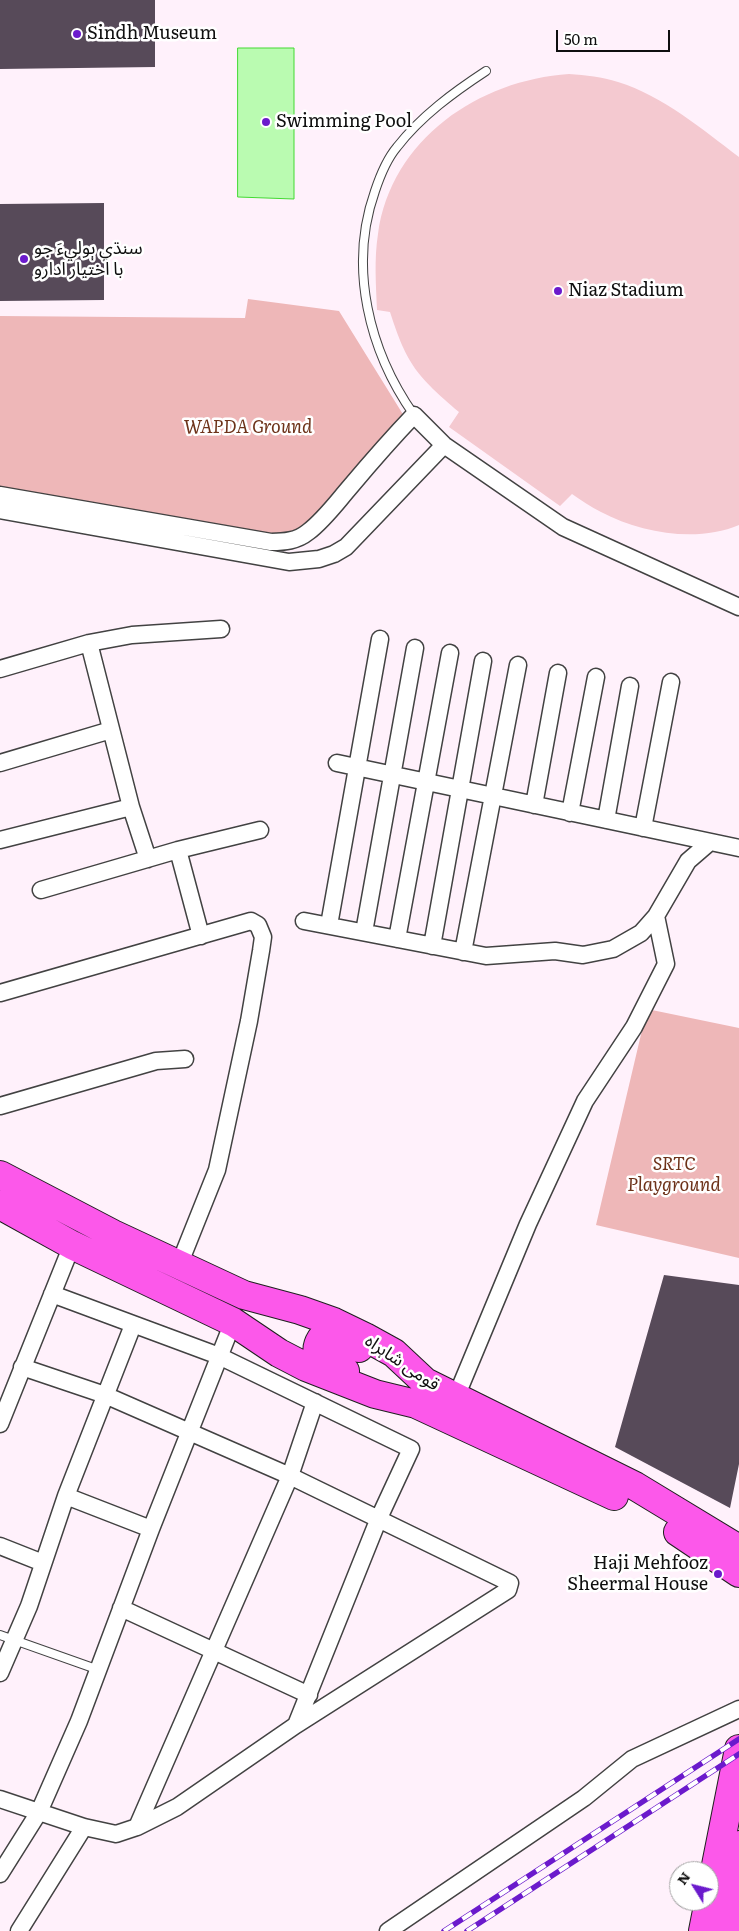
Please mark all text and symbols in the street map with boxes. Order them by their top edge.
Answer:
scale bar [559,20,673,52]
place label: Sindh Museum [87,23,217,45]
text: 50 m [564,27,598,50]
marker: Sindh Museum [71,28,83,40]
place label: Swimming Pool [276,111,412,133]
marker: Swimming Pool [260,116,272,128]
place label: سنڌي ٻوليءَ جو با اختيار ادارو [34,238,143,280]
marker: سنڌي ٻوليءَ جو با اختيار ادارو [18,253,30,265]
place label: Niaz Stadium [568,280,684,302]
marker: Niaz Stadium [552,285,564,297]
park label: WAPDA Ground [184,417,312,439]
park label: SRTC Playground [627,1154,721,1196]
street label: قومی شاہراہ [361,1330,443,1396]
place label: Haji Mehfooz Sheermal House [567,1553,708,1596]
marker: Haji Mehfooz Sheermal House [712,1568,724,1580]
north arrow [669,1861,719,1911]
text: N [671,1867,694,1888]

